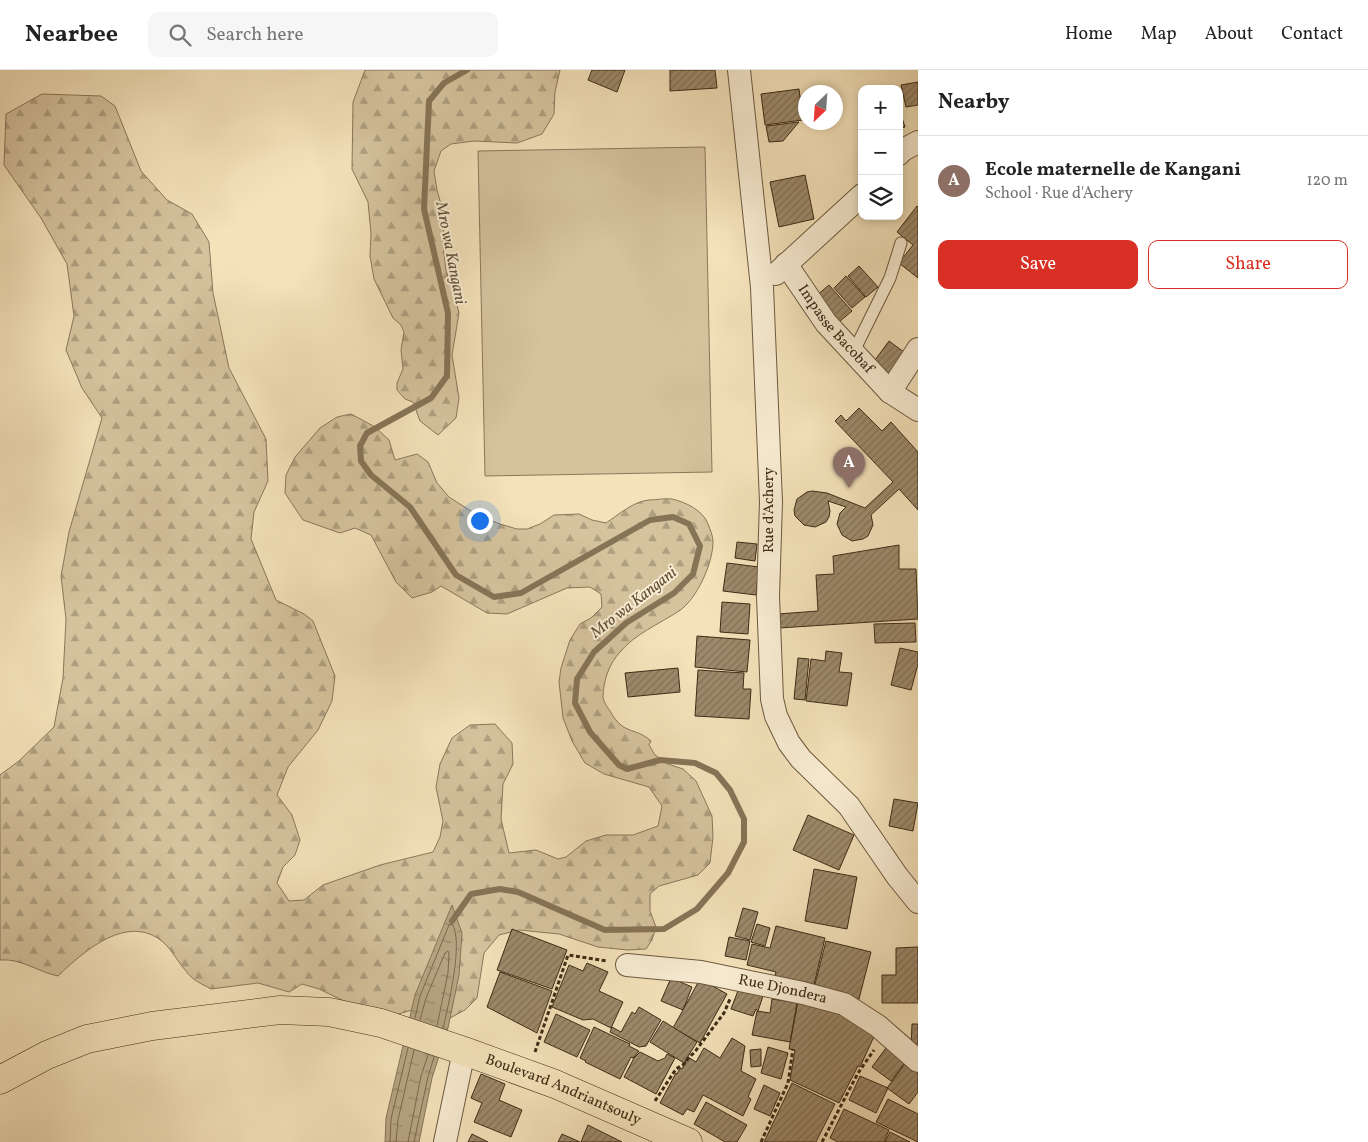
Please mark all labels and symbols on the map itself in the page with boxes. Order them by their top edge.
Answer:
north arrow [798,85,843,130]
water label: Mro wa Kangani [429,199,471,307]
street label: Impasse Bacobaf [792,280,880,380]
pin: A [833,447,865,488]
street label: Rue d'Achery [759,467,780,553]
your location [467,508,493,534]
water label: Mro wa Kangani [586,562,683,644]
street label: Rue Djondera [737,969,830,1010]
street label: Boulevard Andriantsouly [482,1049,645,1131]

